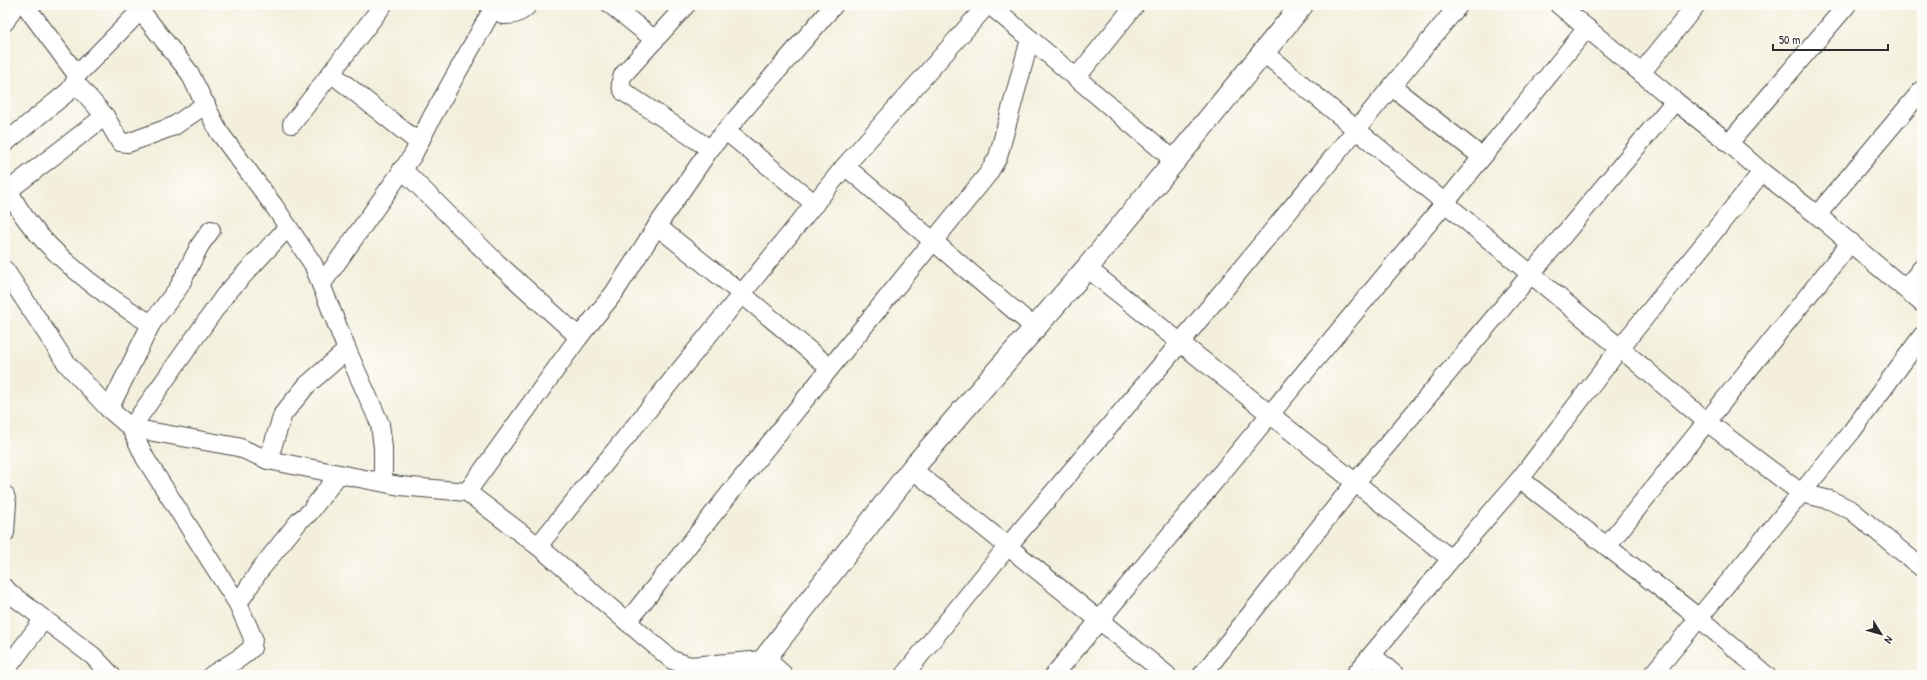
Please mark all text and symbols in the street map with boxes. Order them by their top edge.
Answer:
scale bar [1773,26,1888,52]
text: 50 m [1779,31,1800,48]
north arrow [1861,614,1901,654]
text: N [1882,633,1896,647]

